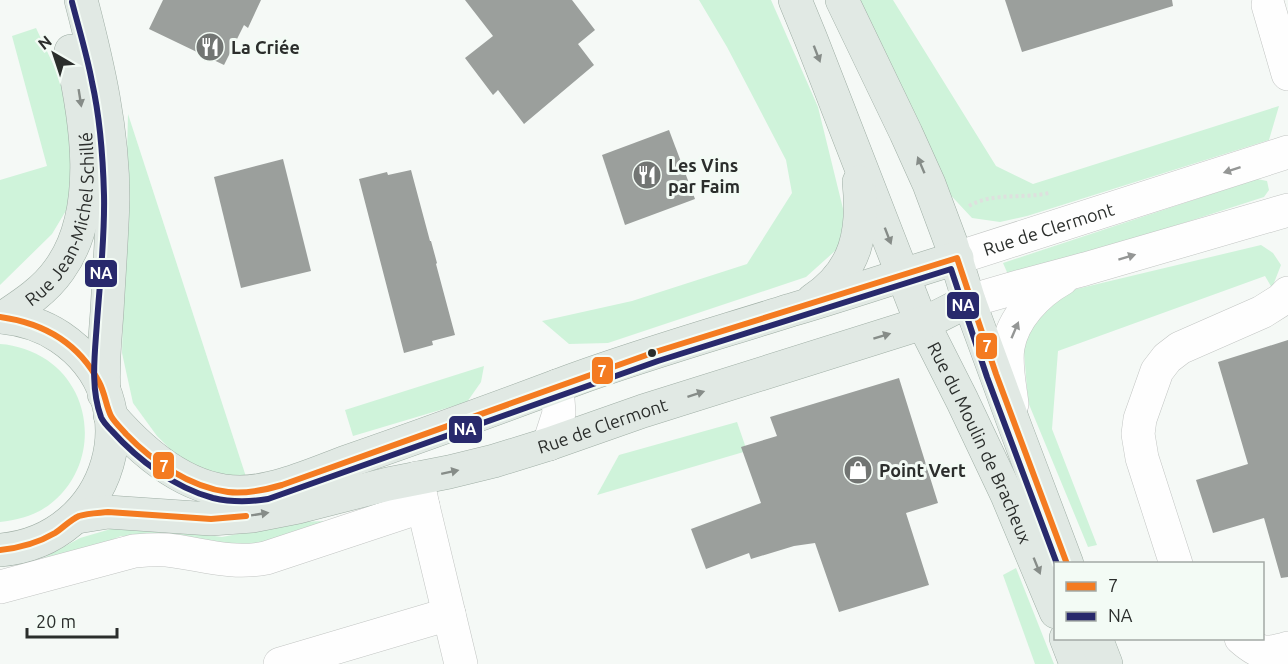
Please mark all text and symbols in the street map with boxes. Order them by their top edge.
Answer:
north arrow [24,24,84,84]
restaurant icon: La Criée [194,31,226,63]
text: N [34,32,55,53]
place label: La Criée [231,37,300,57]
one-way arrow [813,45,823,63]
one-way arrow [76,89,85,108]
street label: Rue Jean-Michel Schillé [21,131,97,309]
place label: Les Vins par Faim [668,155,740,196]
one-way arrow [916,155,926,173]
restaurant icon: Les Vins par Faim [631,159,663,191]
one-way arrow [1223,165,1241,175]
street label: Rue de Clermont [981,198,1116,259]
one-way arrow [884,227,893,245]
one-way arrow [1118,252,1136,261]
line badge: NA [84,259,118,288]
text: NA [89,264,113,282]
line badge: NA [946,291,980,320]
text: NA [951,296,975,314]
one-way arrow [1010,321,1020,339]
one-way arrow [873,330,891,340]
line badge: 7 [975,332,998,360]
text: 7 [982,337,992,355]
street label: Rue du Moulin de Bracheux [924,338,1036,546]
unlabelled marker [646,347,658,359]
line badge: 7 [591,356,614,385]
text: 7 [597,362,607,380]
one-way arrow [687,388,705,398]
street label: Rue de Clermont [535,394,670,457]
line badge: NA [448,415,483,444]
text: NA [453,420,477,438]
line badge: 7 [152,451,175,480]
shop icon: Point Vert [842,454,874,486]
text: 7 [159,457,169,475]
place label: Point Vert [879,460,966,480]
one-way arrow [441,466,460,476]
one-way arrow [251,510,270,519]
one-way arrow [1033,557,1042,575]
legend [1054,562,1264,640]
text: 7 [1108,575,1118,595]
scale bar [27,601,117,639]
text: NA [1108,605,1133,625]
text: 20 m [36,611,76,631]

